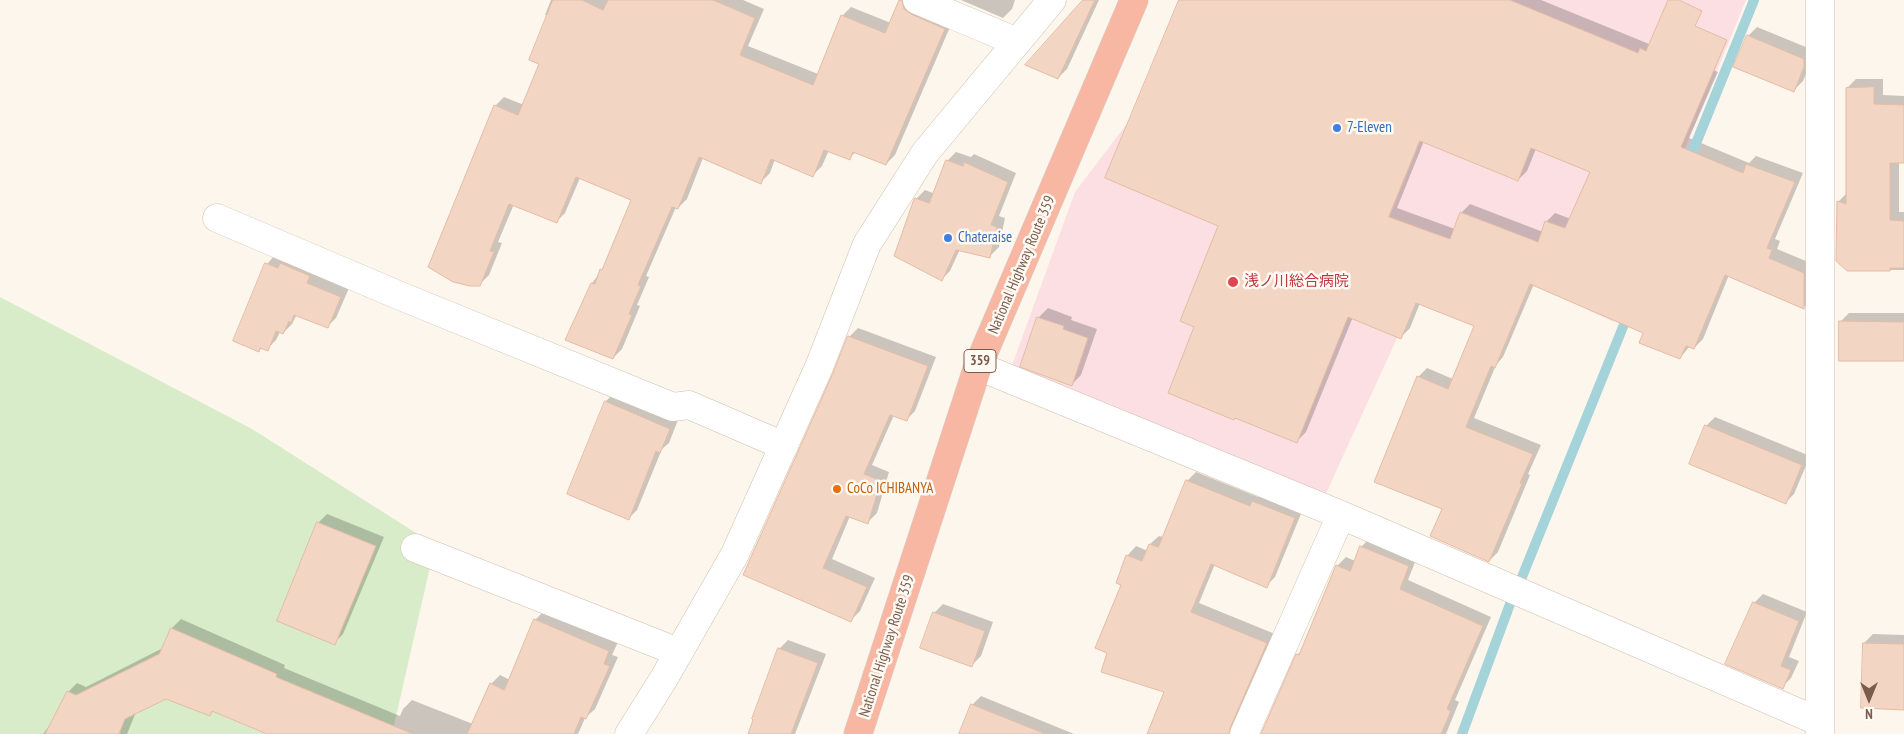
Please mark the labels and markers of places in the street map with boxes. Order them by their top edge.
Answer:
place label: 7-Eleven [1347,119,1392,137]
marker: 7-Eleven [1331,122,1343,134]
place label: Chateraise [958,229,1012,247]
marker: Chateraise [942,232,954,244]
place label: 浅ノ川総合病院 [1244,273,1349,291]
marker: 浅ノ川総合病院 [1226,275,1240,289]
place label: CoCo ICHIBANYA [847,480,933,498]
marker: CoCo ICHIBANYA [831,483,843,495]

